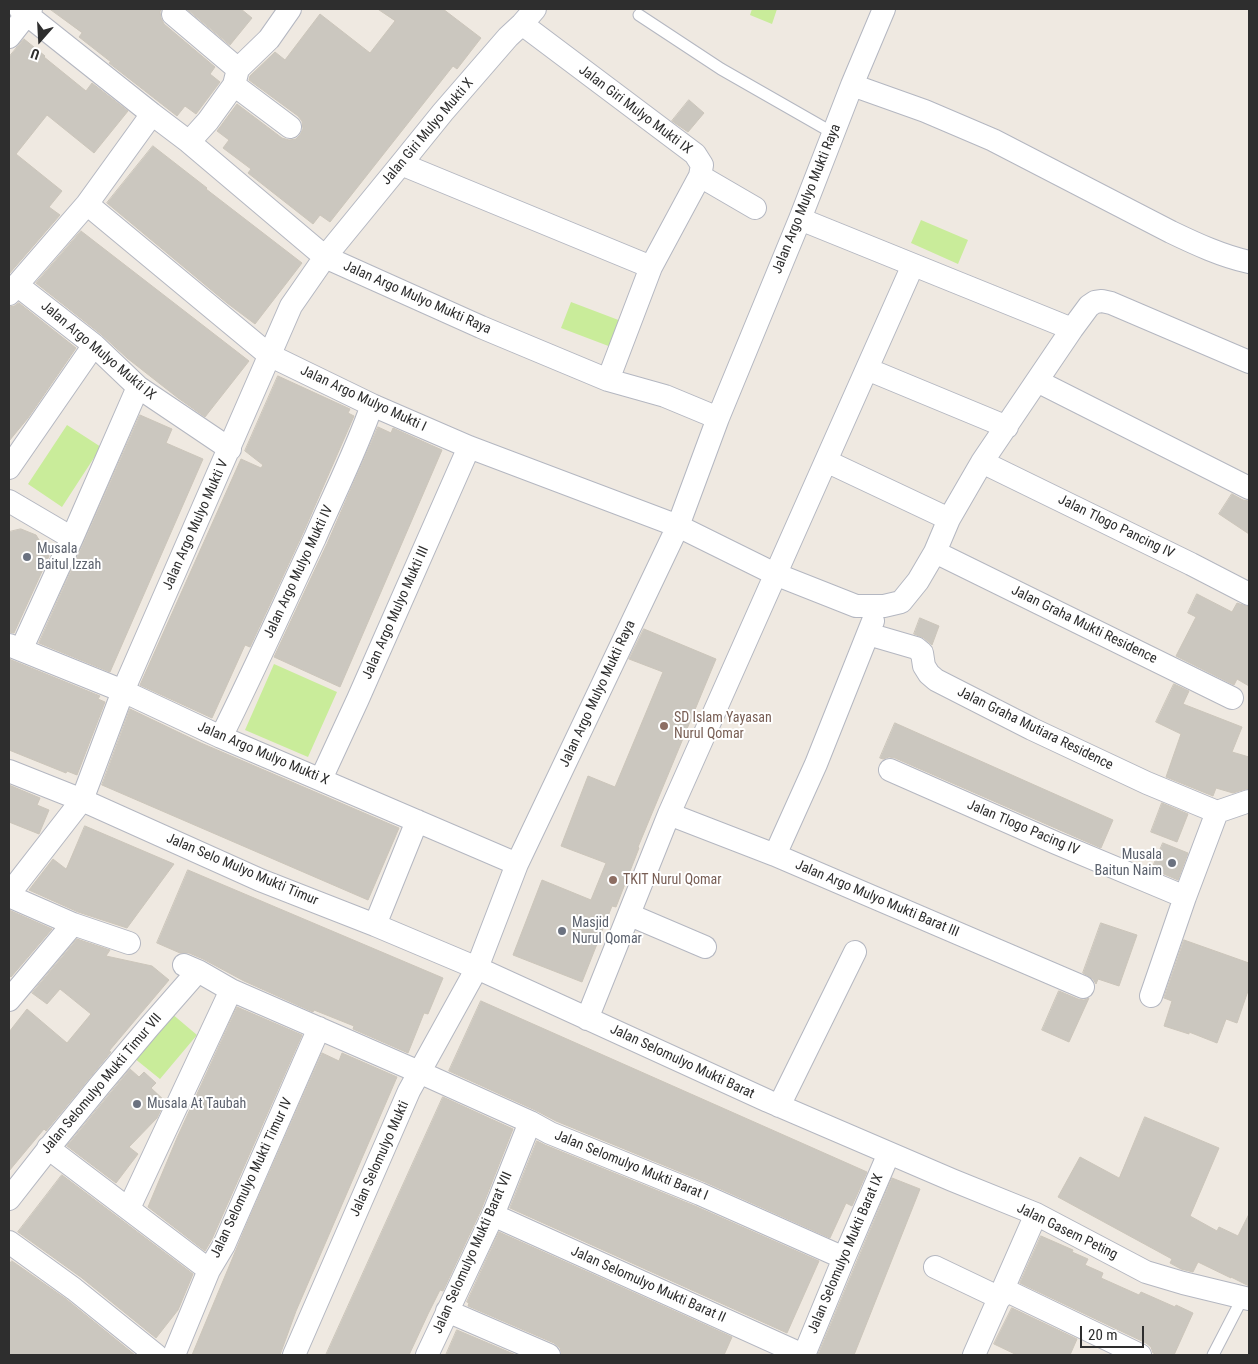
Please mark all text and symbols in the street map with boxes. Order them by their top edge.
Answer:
north arrow [15,15,65,65]
text: U [29,45,42,63]
street label: Jalan Giri Mulyo Mukti IX [575,62,695,158]
street label: Jalan Giri Mulyo Mukti X [378,75,478,189]
street label: Jalan Argo Mulyo Mukti Raya [769,122,845,276]
street label: Jalan Argo Mulyo Mukti Raya [341,258,493,338]
street label: Jalan Argo Mulyo Mukti IX [37,298,159,404]
street label: Jalan Argo Mulyo Mukti I [297,362,429,436]
street label: Jalan Argo Mulyo Mukti V [160,457,232,593]
street label: Jalan Tlogo Pancing IV [1055,492,1177,562]
street label: Jalan Argo Mulyo Mukti IV [261,503,337,641]
place label: Musala Baitul Izzah [37,541,101,574]
street label: Jalan Argo Mulyo Mukti III [359,544,433,682]
marker: Musala Baitul Izzah [21,551,33,563]
street label: Jalan Graha Mukti Residence [1008,582,1160,668]
street label: Jalan Argo Mulyo Mukti Raya [557,618,639,770]
street label: Jalan Graha Mutiara Residence [954,684,1116,774]
place label: SD Islam Yayasan Nurul Qomar [674,710,772,742]
street label: Jalan Argo Mulyo Mukti X [195,719,331,789]
marker: SD Islam Yayasan Nurul Qomar [658,720,670,732]
street label: Jalan Tlogo Pacing IV [964,797,1082,859]
street label: Jalan Selo Mulyo Mukti Timur [163,830,321,910]
place label: Musala Baitun Naim [1094,847,1162,880]
street label: Jalan Argo Mulyo Mukti Barat III [793,857,961,941]
marker: Musala Baitun Naim [1166,857,1178,869]
place label: TKIT Nurul Qomar [623,872,722,888]
marker: TKIT Nurul Qomar [607,874,619,886]
place label: Masjid Nurul Qomar [572,915,642,948]
marker: Masjid Nurul Qomar [556,925,568,937]
street label: Jalan Selomulyo Mukti Timur VII [38,1010,166,1158]
street label: Jalan Selomulyo Mukti Barat [607,1021,757,1103]
street label: Jalan Selomulyo Mukti Timur IV [207,1095,297,1261]
place label: Musala At Taubah [147,1096,246,1112]
marker: Musala At Taubah [131,1098,143,1110]
street label: Jalan Selomulyo Mukti [347,1099,413,1219]
street label: Jalan Selomulyo Mukti Barat I [552,1127,710,1205]
street label: Jalan Selomulyo Mukti Barat VII [430,1169,516,1337]
street label: Jalan Selomulyo Mukti Barat IX [805,1172,887,1336]
street label: Jalan Gasem Peting [1014,1200,1120,1264]
street label: Jalan Selomulyo Mukti Barat II [568,1243,728,1327]
scale bar [1083,1316,1147,1348]
text: 20 m [1088,1326,1118,1344]

